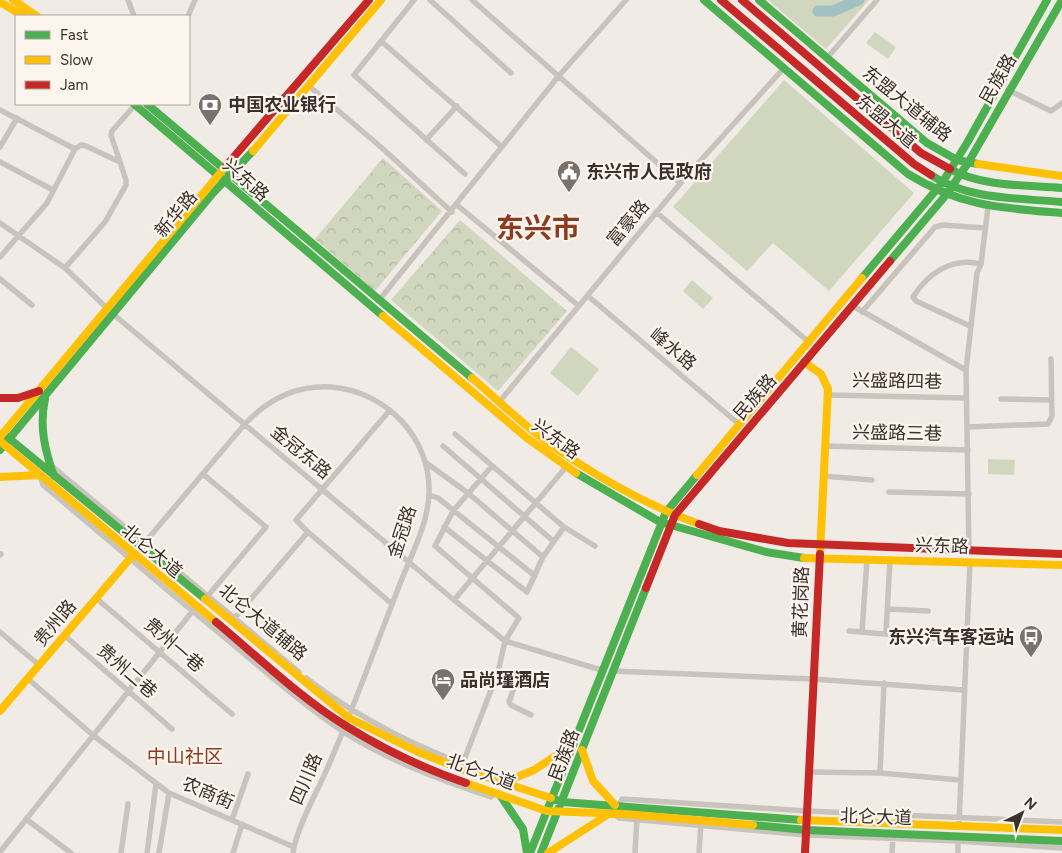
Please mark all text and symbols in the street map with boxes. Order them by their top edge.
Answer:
legend [15,15,190,105]
text: Fast [60,26,89,44]
street label: 民族路 [975,50,1021,108]
text: Slow [60,51,93,69]
street label: 东盟大道辅路 [858,62,956,146]
text: Jam [60,76,88,94]
street label: 东盟大道 [851,90,921,152]
bank icon: 中国农业银行 [197,92,223,126]
place label: 中国农业银行 [228,94,336,116]
street label: 兴东路 [218,154,274,206]
public building icon: 东兴市人民政府 [556,159,582,193]
place label: 东兴市人民政府 [586,161,712,183]
street label: 新华路 [150,186,202,242]
street label: 富豪路 [602,195,654,251]
district label: 东兴市 [496,211,580,245]
street label: 峰水路 [645,323,701,375]
street label: 民族路 [729,369,781,425]
street label: 兴盛路四巷 [852,369,942,393]
street label: 兴东路 [528,414,584,464]
street label: 金冠东路 [266,420,336,484]
street label: 兴盛路三巷 [852,421,942,445]
street label: 金冠路 [383,503,421,561]
street label: 北仑大道 [117,519,187,583]
street label: 兴东路 [915,534,969,558]
street label: 黄花岗路 [789,566,813,638]
street label: 北仑大道辅路 [215,579,311,665]
street label: 贵州路 [29,595,81,651]
street label: 贵州一巷 [140,613,208,677]
bus stop icon: 东兴汽车客运站 [1018,624,1044,658]
place label: 东兴汽车客运站 [888,626,1014,648]
street label: 贵州二巷 [93,639,161,703]
hotel icon: 品尚瑾酒店 [430,667,456,701]
place label: 品尚瑾酒店 [460,669,550,691]
street label: 民族路 [544,726,584,784]
district label: 中山社区 [147,745,223,768]
street label: 北仑大道 [443,749,519,795]
street label: 四川路 [285,750,327,808]
street label: 农商街 [179,772,237,814]
north arrow [997,788,1047,838]
text: N [1021,794,1040,814]
street label: 北仑大道 [840,805,912,829]

